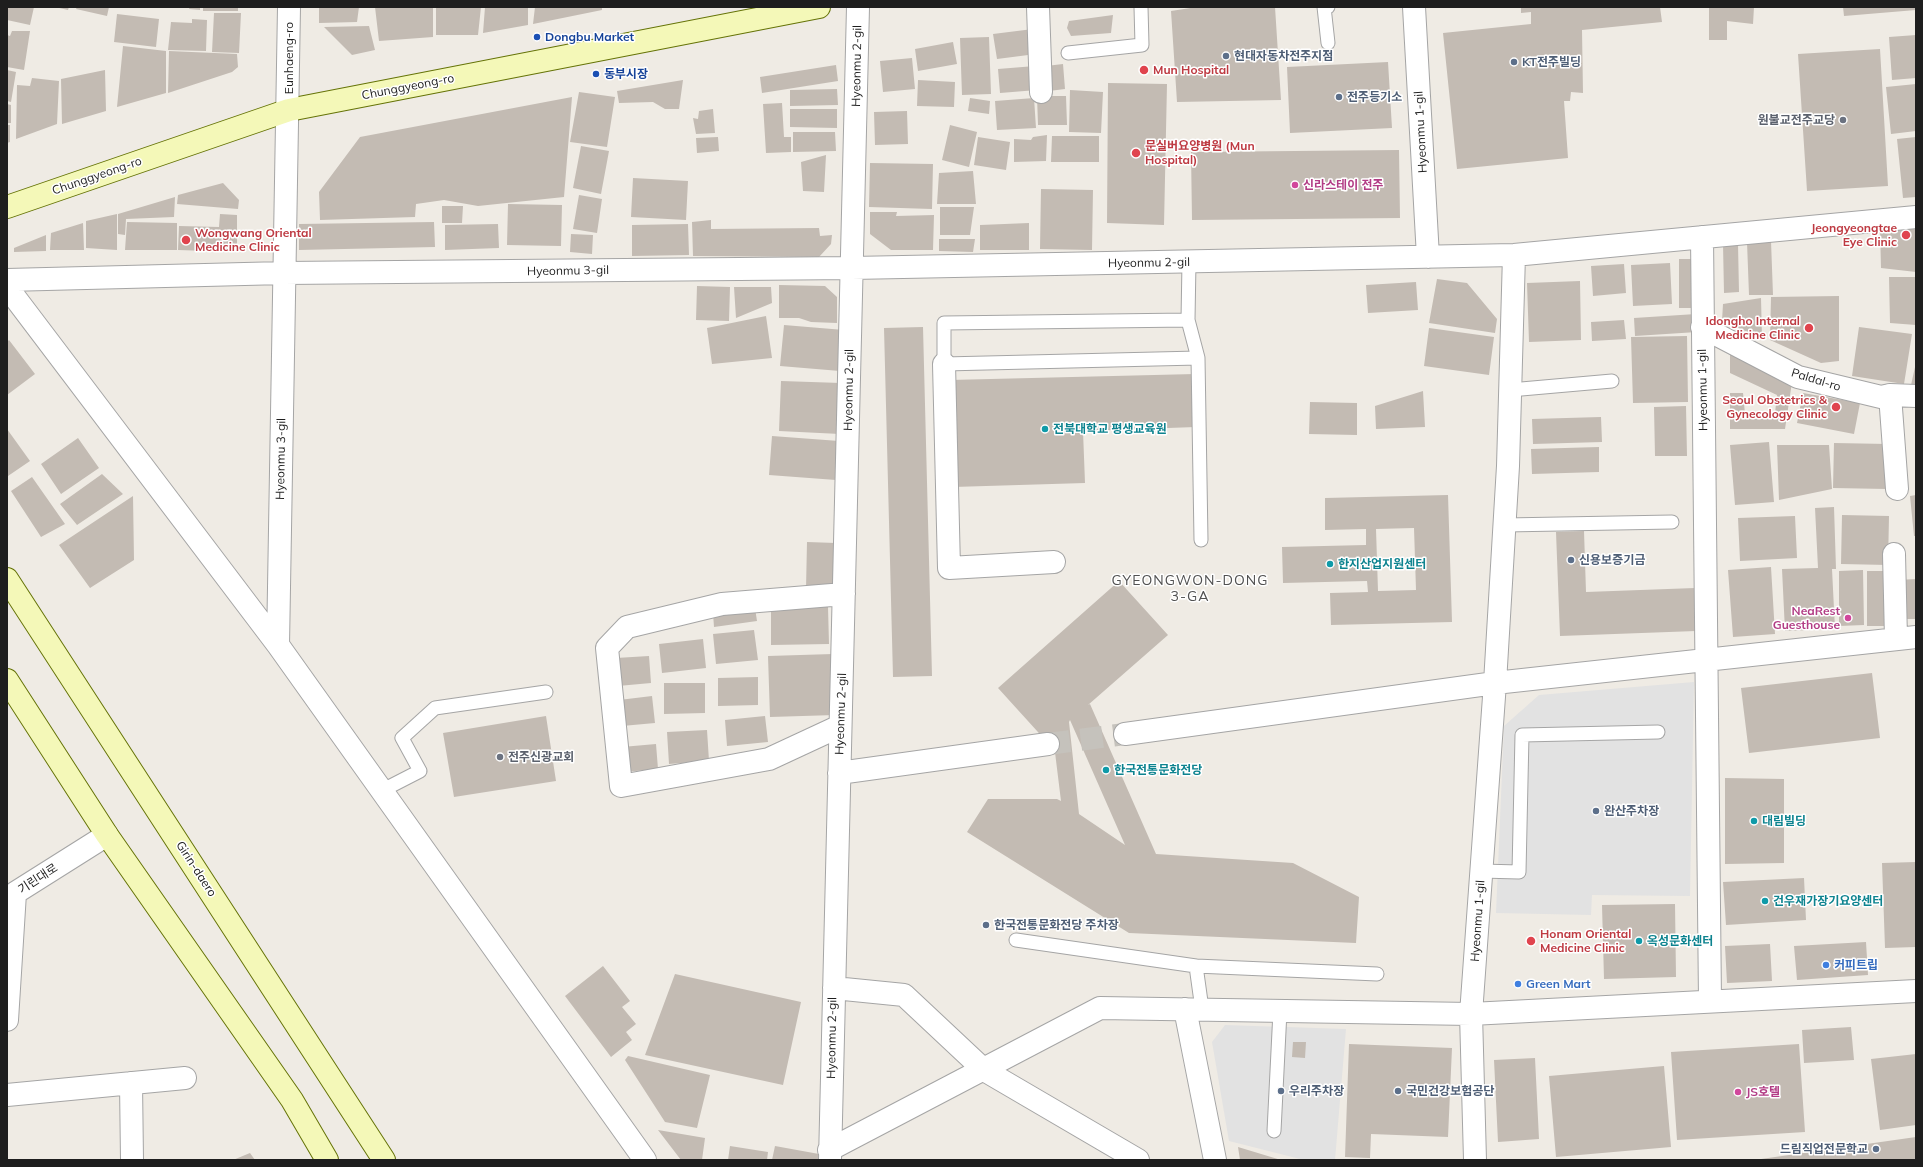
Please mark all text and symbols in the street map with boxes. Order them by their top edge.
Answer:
street label: Eunhaeng-ro [282,22,296,94]
street label: Hyeonmu 2-gil [849,25,865,107]
place label: Dongbu Market [545,30,634,44]
marker: Dongbu Market [532,32,542,42]
place label: 현대자동차전주지점 [1234,49,1333,63]
marker: 현대자동차전주지점 [1221,51,1231,61]
place label: KT전주빌딩 [1522,55,1581,69]
marker: KT전주빌딩 [1509,57,1519,67]
place label: Mun Hospital [1153,63,1229,77]
marker: Mun Hospital [1138,64,1150,76]
place label: 동부시장 [604,67,648,81]
marker: 동부시장 [591,69,601,79]
street label: Chunggyeong-ro [361,71,455,103]
place label: 전주등기소 [1347,90,1402,104]
street label: Hyeonmu 1-gil [1412,91,1430,173]
marker: 전주등기소 [1334,92,1344,102]
place label: 원불교전주교당 [1758,113,1835,127]
marker: 원불교전주교당 [1838,115,1848,125]
place label: 문실버요양병원 (Mun Hospital) [1145,139,1255,167]
marker: 문실버요양병원 (Mun Hospital) [1130,147,1142,159]
street label: Chunggyeong-ro [50,154,144,198]
place label: 신라스테이 전주 [1303,178,1384,192]
marker: 신라스테이 전주 [1290,180,1300,190]
place label: Jeongyeongtae Eye Clinic [1811,221,1897,249]
place label: Wongwang Oriental Medicine Clinic [195,226,312,254]
marker: Jeongyeongtae Eye Clinic [1900,229,1912,241]
marker: Wongwang Oriental Medicine Clinic [180,234,192,246]
street label: Hyeonmu 2-gil [1108,255,1190,271]
street label: Hyeonmu 3-gil [527,263,609,279]
place label: Idongho Internal Medicine Clinic [1705,314,1800,342]
marker: Idongho Internal Medicine Clinic [1803,322,1815,334]
street label: Hyeonmu 2-gil [841,349,857,431]
street label: Hyeonmu 1-gil [1695,349,1711,431]
street label: Paldal-ro [1789,366,1843,394]
place label: Seoul Obstetrics & Gynecology Clinic [1722,393,1827,421]
marker: Seoul Obstetrics & Gynecology Clinic [1830,401,1842,413]
street label: Hyeonmu 3-gil [273,418,289,500]
place label: 전북대학교 평생교육원 [1053,422,1167,436]
marker: 전북대학교 평생교육원 [1040,424,1050,434]
place label: 신용보증기금 [1579,553,1645,567]
marker: 신용보증기금 [1566,555,1576,565]
place label: 한지산업지원센터 [1338,557,1426,571]
marker: 한지산업지원센터 [1325,559,1335,569]
district label: GYEONGWON-DONG 3-GA [1112,573,1268,606]
place label: NeaRest Guesthouse [1773,604,1840,632]
marker: NeaRest Guesthouse [1843,613,1853,623]
street label: Hyeonmu 2-gil [832,673,850,755]
place label: 전주신광교회 [508,750,574,764]
marker: 전주신광교회 [495,752,505,762]
place label: 한국전통문화전당 [1114,763,1202,777]
marker: 한국전통문화전당 [1101,765,1111,775]
place label: 완산주차장 [1604,804,1659,818]
marker: 완산주차장 [1591,806,1601,816]
place label: 대림빌딩 [1762,814,1806,828]
marker: 대림빌딩 [1749,816,1759,826]
street label: Girin-daero [173,839,219,899]
street label: 기린대로 [16,861,60,897]
street label: Hyeonmu 1-gil [1468,880,1488,962]
place label: 건우재가장기요양센터 [1773,894,1883,908]
marker: 건우재가장기요양센터 [1760,896,1770,906]
place label: 한국전통문화전당 주차장 [994,918,1119,932]
marker: 한국전통문화전당 주차장 [981,920,991,930]
place label: Honam Oriental Medicine Clinic [1540,927,1631,955]
place label: 옥성문화센터 [1647,934,1713,948]
marker: Honam Oriental Medicine Clinic [1525,935,1537,947]
marker: 옥성문화센터 [1634,936,1644,946]
place label: 커피트립 [1834,958,1878,972]
marker: 커피트립 [1821,960,1831,970]
place label: Green Mart [1526,977,1591,991]
marker: Green Mart [1513,979,1523,989]
street label: Hyeonmu 2-gil [824,997,840,1079]
place label: 우리주차장 [1289,1084,1344,1098]
place label: 국민건강보험공단 [1406,1084,1494,1098]
place label: JS호텔 [1746,1085,1780,1099]
marker: 우리주차장 [1276,1086,1286,1096]
marker: 국민건강보험공단 [1393,1086,1403,1096]
marker: JS호텔 [1733,1087,1743,1097]
place label: 드림직업전문학교 [1780,1142,1868,1156]
marker: 드림직업전문학교 [1871,1144,1881,1154]

